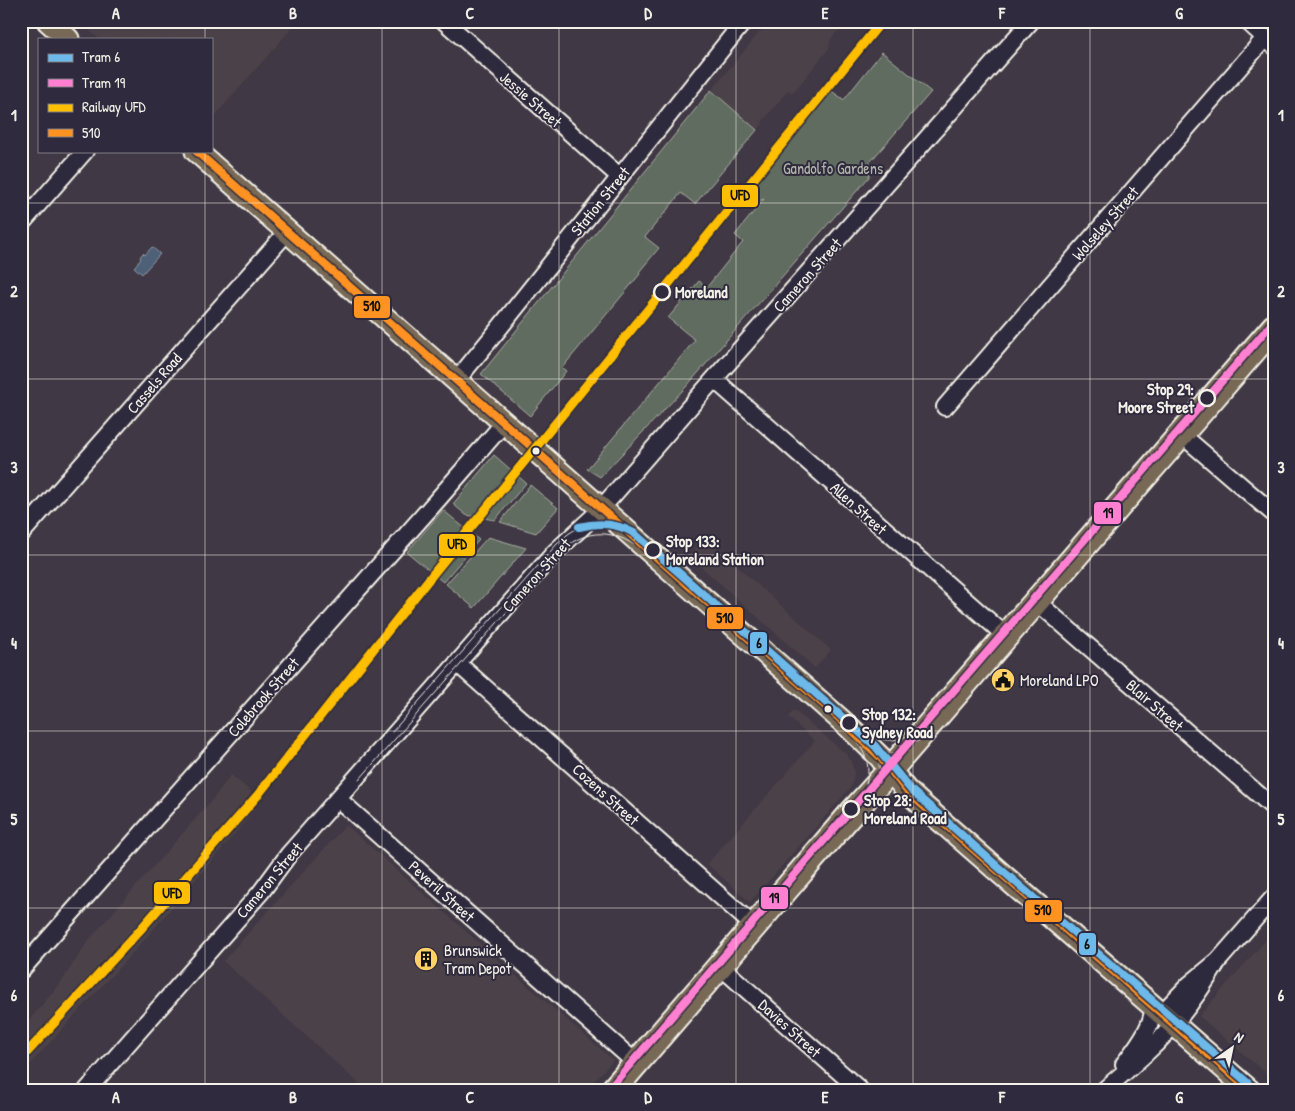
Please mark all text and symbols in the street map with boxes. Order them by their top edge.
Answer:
text: A [112,2,120,24]
text: B [289,2,297,24]
text: C [466,2,475,24]
text: D [644,2,652,24]
text: E [821,2,829,24]
text: F [998,2,1006,24]
text: G [1175,2,1183,24]
legend [38,38,212,152]
text: Tram 6 [82,46,120,67]
street label: Jessie Street [495,66,567,132]
text: Tram 19 [82,72,126,93]
text: Railway UFD [82,96,147,117]
text: 1 [11,104,17,126]
text: 1 [1278,104,1284,126]
text: 510 [82,122,101,143]
park label: Gandolfo Gardens [783,157,883,179]
street label: Station Street [565,162,635,240]
street label: Wolseley Street [1067,181,1144,265]
line badge: UFD [721,184,759,208]
text: UFD [730,185,750,204]
street label: Cameron Street [768,233,847,317]
text: 2 [10,280,18,302]
text: 2 [1277,280,1285,302]
place label: Moreland [675,281,728,303]
marker: Moreland [653,283,671,301]
line badge: 510 [353,295,391,319]
text: 510 [363,296,381,315]
street label: Cassels Road [121,348,187,418]
place label: Stop 29: Moore Street [1118,378,1194,418]
marker: Stop 29: Moore Street [1198,389,1216,407]
unlabelled marker [531,446,541,456]
text: 3 [10,456,18,478]
text: 3 [1277,456,1285,478]
street label: Allen Street [826,477,892,540]
line badge: 19 [1093,501,1122,525]
text: 19 [1103,503,1114,522]
place label: Stop 133: Moreland Station [666,530,764,570]
line badge: UFD [438,533,476,557]
street label: Cameron Street [497,533,576,617]
text: UFD [447,534,467,553]
marker: Stop 133: Moreland Station [644,541,662,559]
line badge: 510 [706,606,744,630]
text: 510 [716,608,734,627]
line badge: 6 [749,631,768,655]
text: 4 [11,632,17,654]
text: 4 [1278,632,1284,654]
text: 6 [756,633,762,652]
street label: Colebrook Street [222,652,304,742]
public building icon: Moreland LPO [990,667,1016,693]
place label: Moreland LPO [1020,669,1099,691]
street label: Blair Street [1122,674,1189,736]
place label: Stop 132: Sydney Road [862,703,933,744]
unlabelled marker [823,704,833,714]
marker: Stop 132: Sydney Road [840,714,858,732]
street label: Cozens Street [568,758,644,830]
place label: Stop 28: Moreland Road [864,789,947,829]
marker: Stop 28: Moreland Road [842,800,860,818]
text: 5 [11,808,18,830]
text: 5 [1278,808,1285,830]
street label: Cameron Street [231,837,308,923]
street label: Peveril Street [404,855,480,927]
line badge: UFD [153,881,191,905]
text: UFD [162,883,182,902]
line badge: 19 [760,886,789,910]
text: 19 [769,888,780,907]
line badge: 510 [1024,899,1063,923]
text: 510 [1034,900,1052,919]
line badge: 6 [1078,932,1097,956]
text: 6 [1084,934,1090,953]
place label: Brunswick Tram Depot [444,939,512,979]
building icon: Brunswick Tram Depot [413,946,439,972]
text: 6 [11,984,18,1006]
text: 6 [1278,984,1285,1006]
street label: Davies Street [754,994,826,1062]
north arrow [1208,1024,1258,1074]
text: N [1231,1027,1248,1047]
text: A [112,1086,120,1108]
text: B [289,1086,297,1108]
text: C [466,1086,475,1108]
text: D [644,1086,652,1108]
text: E [821,1086,829,1108]
text: F [998,1086,1006,1108]
text: G [1175,1086,1183,1108]

